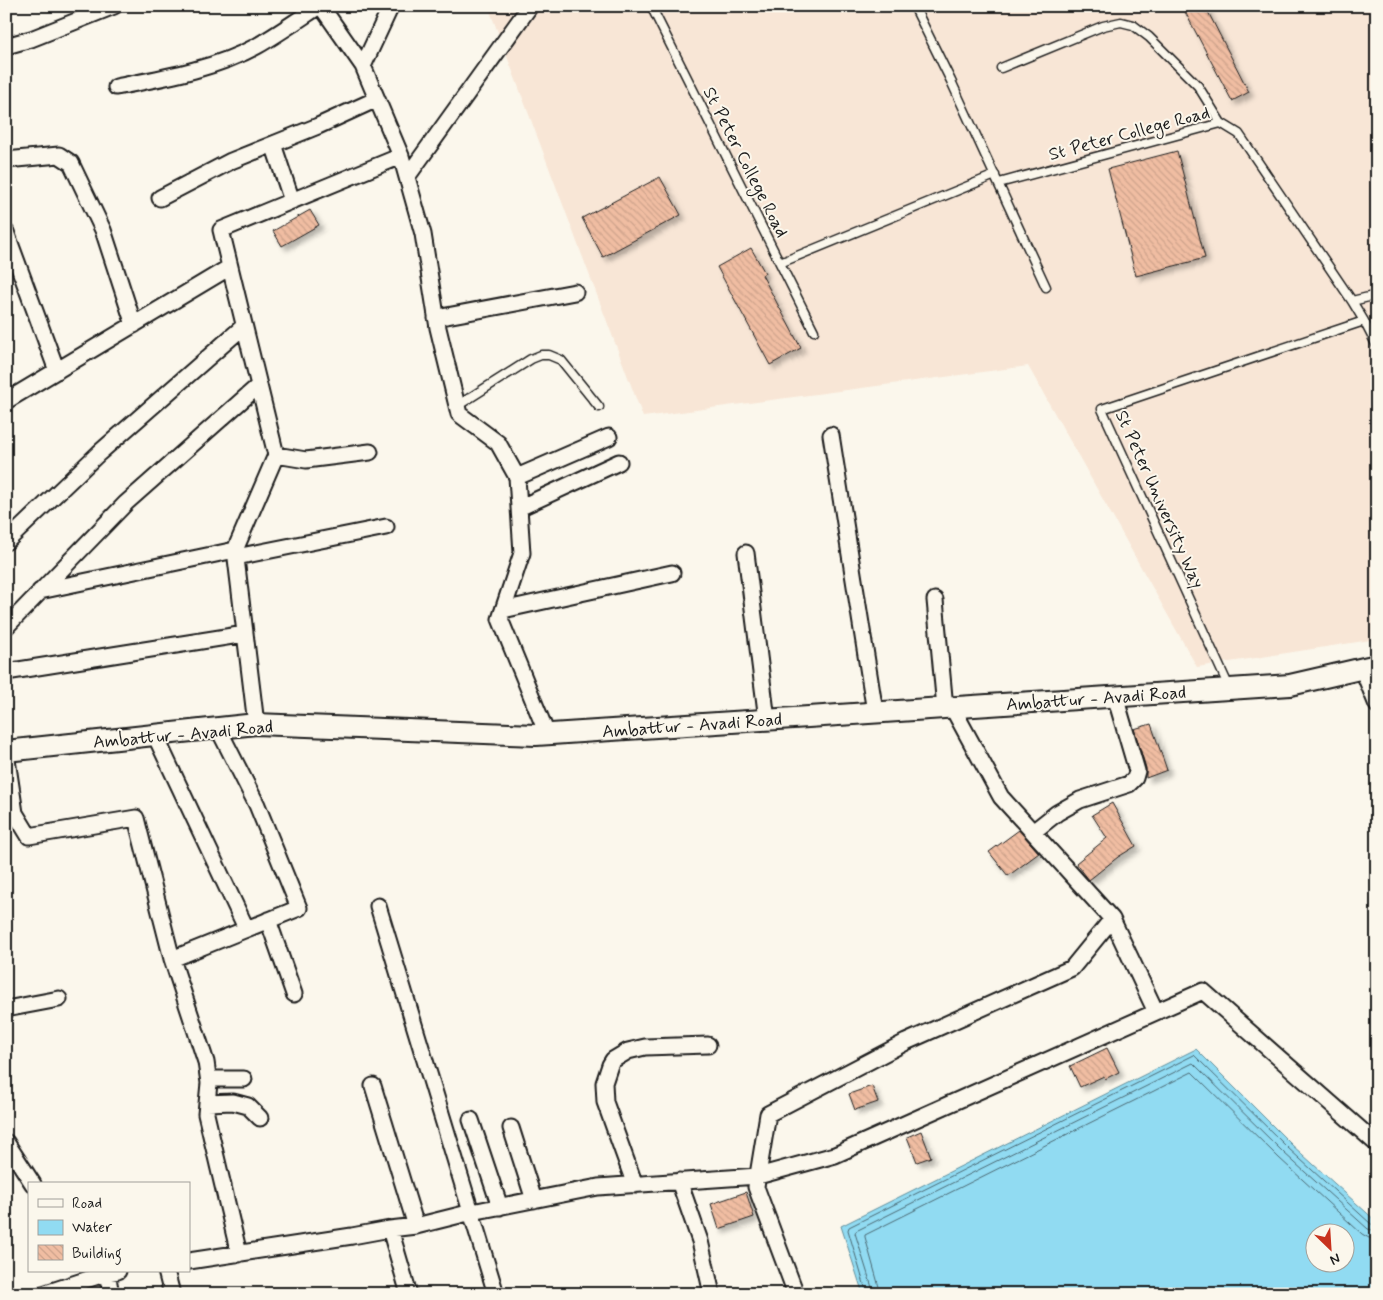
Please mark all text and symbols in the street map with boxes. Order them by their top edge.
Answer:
street label: St Peter College Road [696,83,793,242]
street label: St Peter College Road [1046,101,1213,168]
street label: St Peter University Way [1109,406,1209,592]
street label: Ambattur - Avadi Road [1005,681,1187,717]
street label: Ambattur - Avadi Road [601,708,783,744]
street label: Ambattur - Avadi Road [92,715,274,755]
legend [28,1182,190,1272]
text: Road [72,1194,102,1214]
text: Water [72,1218,112,1238]
north arrow [1306,1222,1356,1272]
text: Building [72,1244,122,1265]
text: N [1327,1249,1343,1269]

